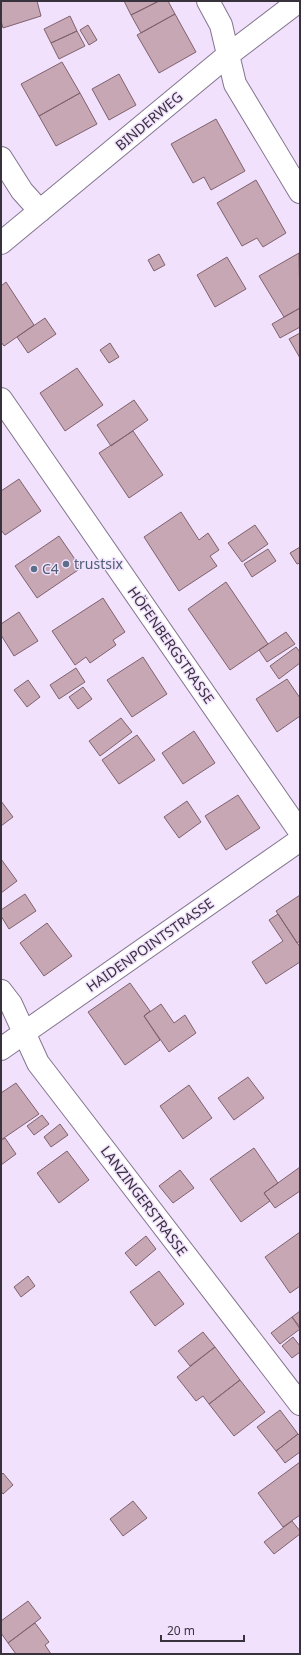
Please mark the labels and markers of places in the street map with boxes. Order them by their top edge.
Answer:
place label: trustsix [74,554,124,573]
place label: C4 [42,559,59,578]
marker: trustsix [61,559,71,569]
marker: C4 [29,564,39,574]

